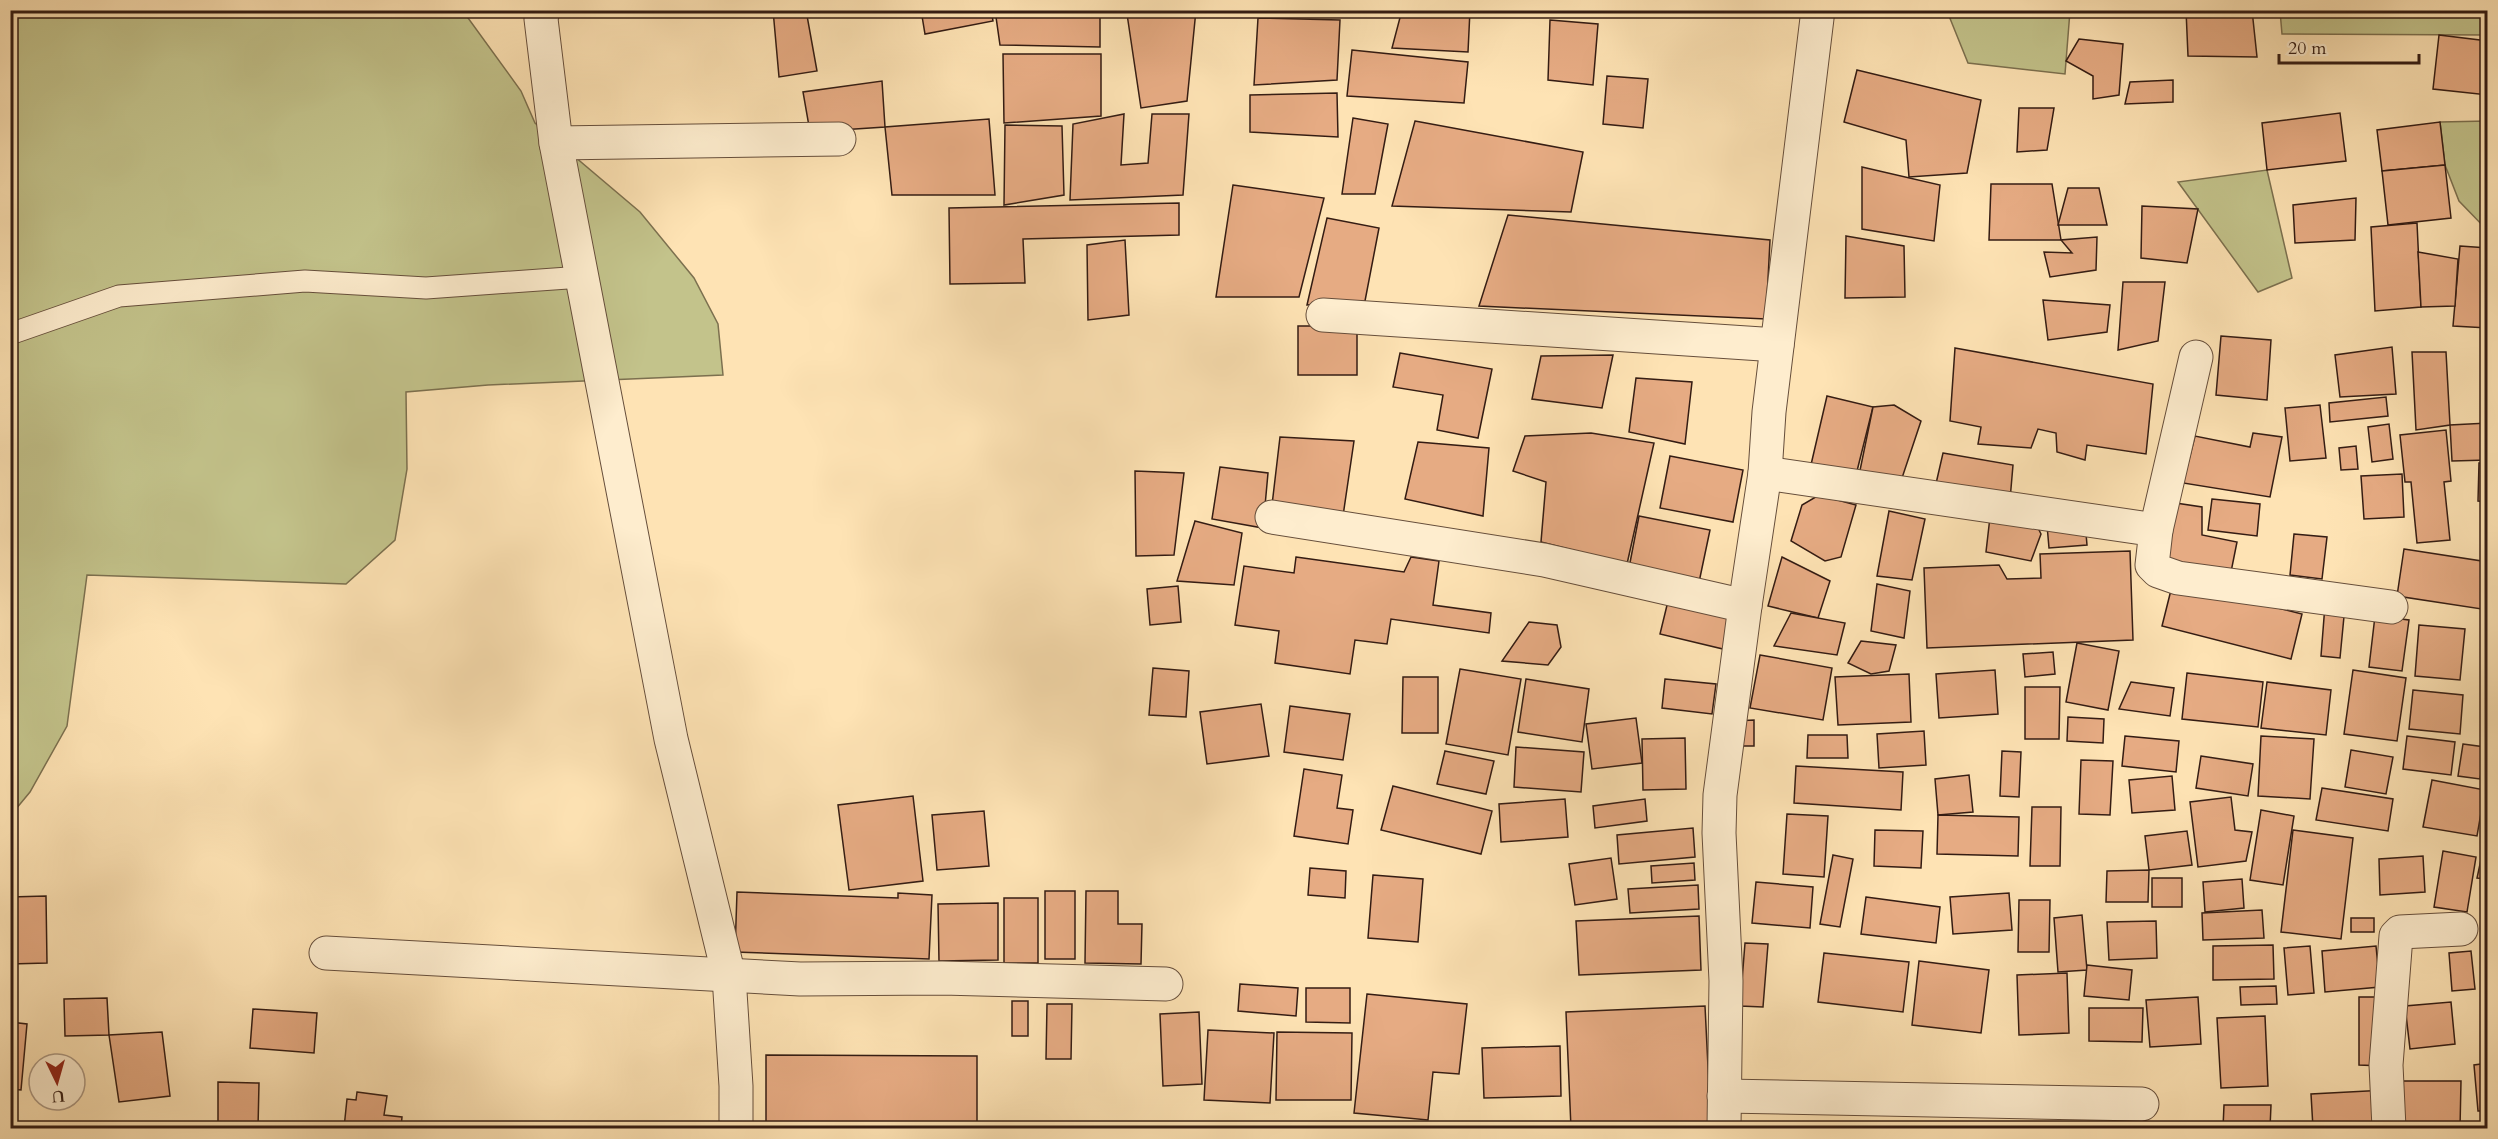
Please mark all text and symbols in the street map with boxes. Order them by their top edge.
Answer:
scale bar [2279,27,2418,65]
text: 20 m [2288,36,2327,61]
north arrow [27,1052,87,1112]
text: U [51,1084,66,1107]

